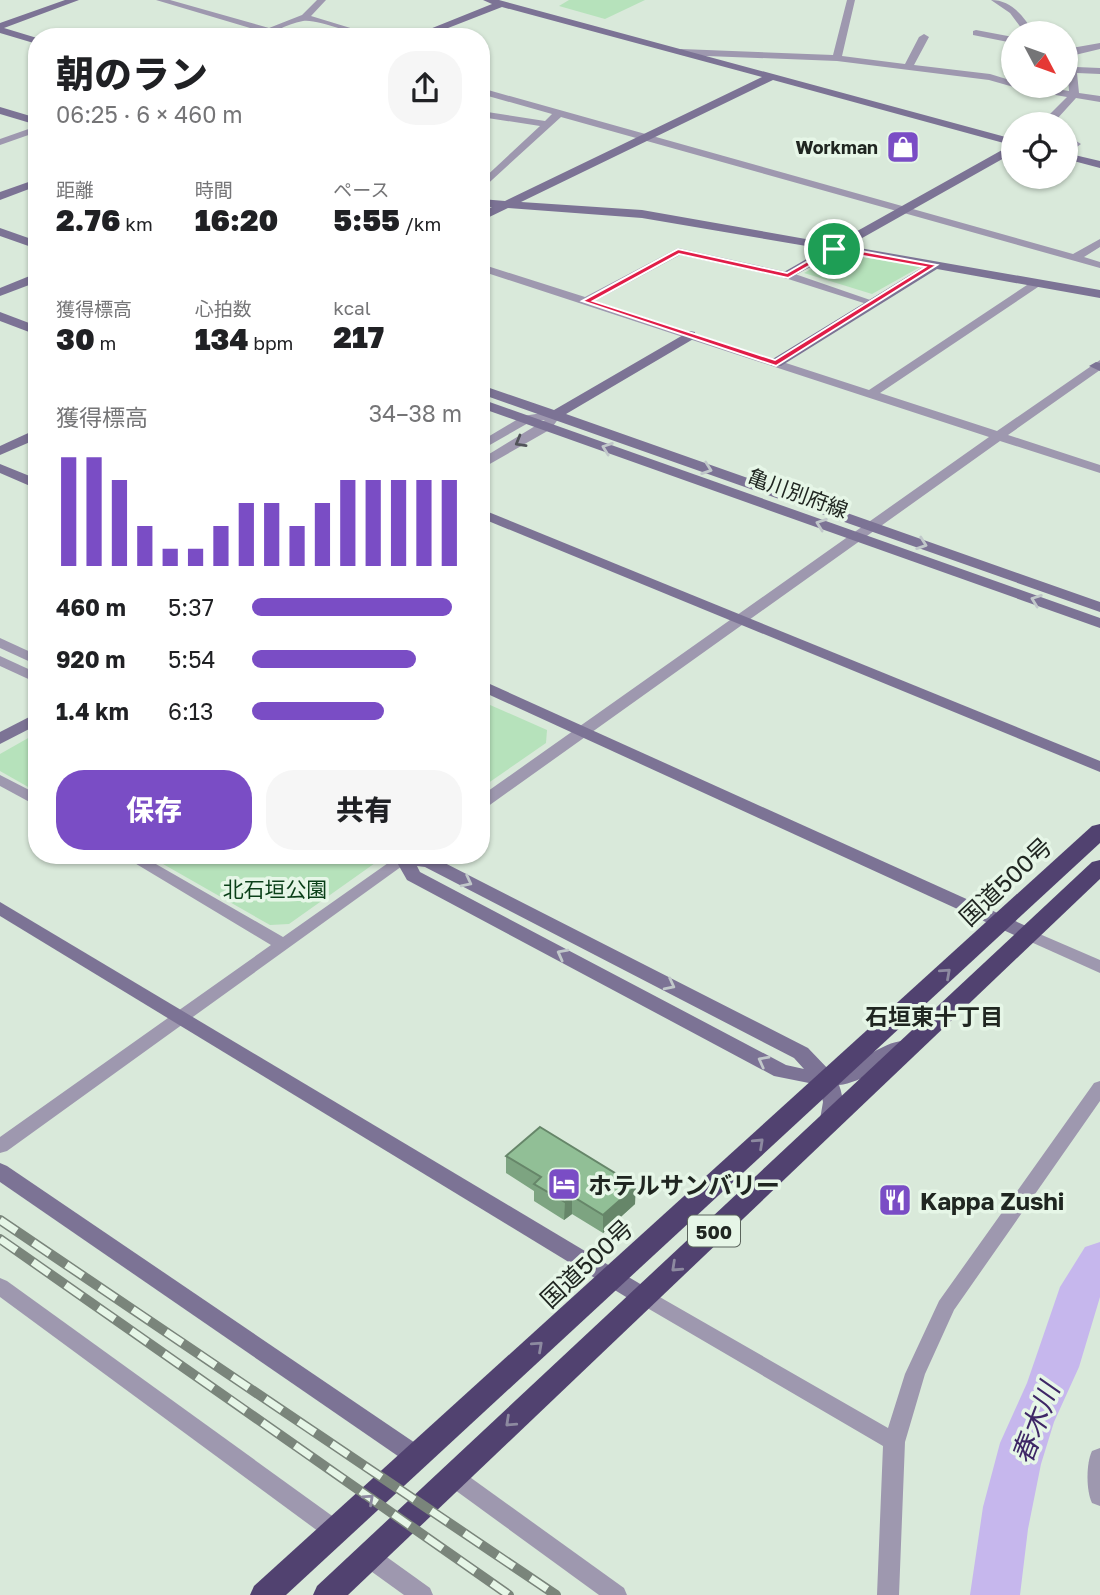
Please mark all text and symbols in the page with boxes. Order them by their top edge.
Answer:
north arrow [1001,21,1078,98]
map controls [1001,21,1078,189]
text: 朝のラン [56,51,208,96]
button: share [388,51,462,125]
text: 06:25 · 6 × 460 m [56,100,243,128]
button: locate [1001,112,1078,189]
shop icon: Workman [884,128,922,166]
place label: Workman [796,136,878,158]
text: 距離 [56,178,94,201]
text: 時間 [195,178,233,201]
text: ペース [333,178,389,201]
text: 2.76 [56,202,120,238]
text: 16:20 [195,202,278,238]
text: 5:55 [333,202,400,238]
text: km [120,212,153,235]
text: /km [400,212,441,235]
pin [804,219,864,279]
icon: arrive [815,230,853,268]
text: kcal [333,296,371,319]
text: 獲得標高 [56,297,132,320]
text: 心拍数 [195,297,252,320]
text: 217 [333,319,384,355]
text: 30 [56,321,95,357]
text: 134 [195,321,248,357]
text: m [95,331,116,354]
text: bpm [248,331,293,354]
text: 34–38 m [369,399,462,427]
text: 獲得標高 [56,403,148,431]
one-way arrow [515,434,528,447]
one-way arrow [601,442,613,456]
one-way arrow [701,461,713,475]
street label: 亀川別府線 [744,463,852,523]
one-way arrow [816,518,828,532]
one-way arrow [916,536,928,550]
text: 460 m [56,593,126,621]
text: 5:37 [168,593,214,621]
one-way arrow [1030,594,1042,608]
text: 920 m [56,645,125,673]
text: 5:54 [168,645,216,673]
text: 1.4 km [56,697,129,725]
text: 6:13 [168,697,213,725]
button: 保存 [56,770,252,850]
button: 共有 [266,770,462,850]
street label: 国道500号 [953,831,1057,931]
one-way arrow [460,873,472,887]
park label: 北石垣公園 [223,876,328,902]
one-way arrow [557,949,569,963]
one-way arrow [938,969,951,981]
one-way arrow [663,977,675,991]
district label: 石垣東十丁目 [865,1002,1003,1030]
one-way arrow [758,1056,770,1069]
one-way arrow [751,1138,764,1151]
hotel icon: ホテルサンバリー [545,1165,583,1203]
place label: ホテルサンバリー [588,1170,780,1199]
restaurant icon: Kappa Zushi [876,1181,914,1219]
place label: Kappa Zushi [920,1186,1064,1215]
street label: 国道500号 [534,1213,638,1313]
road number: 500 [688,1216,740,1246]
one-way arrow [671,1258,684,1271]
one-way arrow [529,1342,542,1354]
water label: 春木川 [1005,1375,1067,1468]
one-way arrow [505,1414,518,1426]
one-way arrow [361,1494,374,1507]

